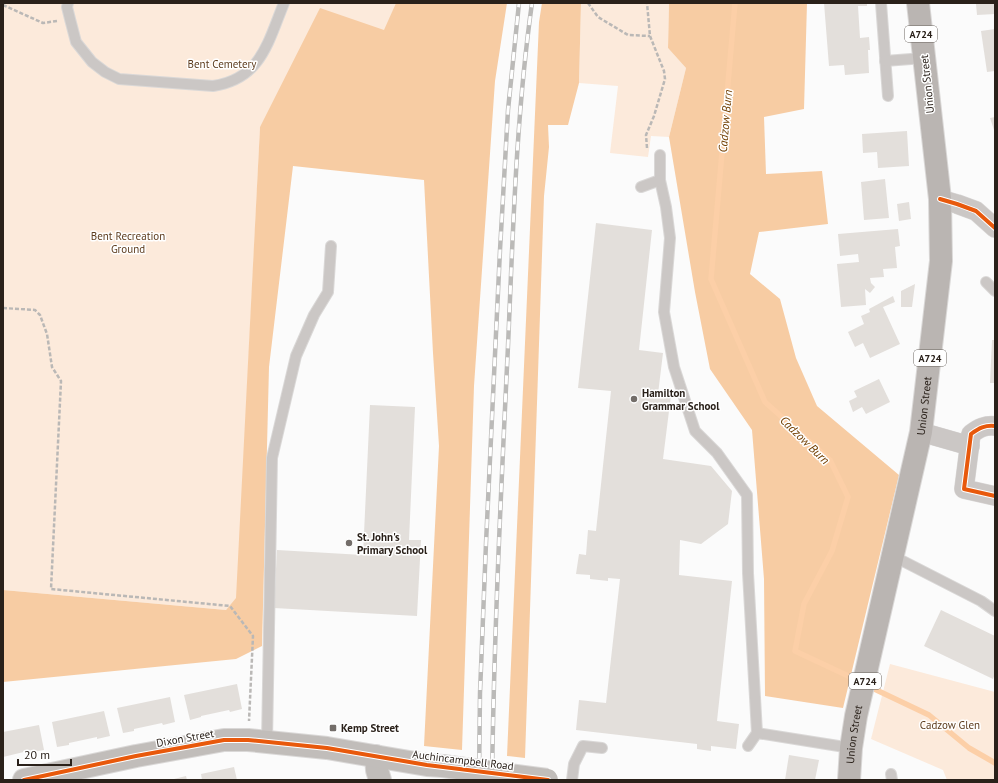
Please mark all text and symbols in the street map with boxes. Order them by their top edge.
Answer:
road number: A724 [905,26,937,42]
street label: Union Street [917,54,937,114]
park label: Bent Cemetery [188,57,257,71]
water label: Cadzow Burn [715,89,735,153]
park label: Bent Recreation Ground [91,229,165,256]
road number: A724 [914,350,946,366]
street label: Union Street [914,376,934,436]
place label: Hamilton Grammar School [642,386,720,413]
marker: Hamilton Grammar School [629,394,639,404]
water label: Cadzow Burn [777,413,833,467]
place label: St. John's Primary School [357,530,428,557]
marker: St. John's Primary School [344,538,354,548]
road number: A724 [849,673,881,689]
street label: Union Street [843,703,865,764]
park label: Cadzow Glen [920,718,980,732]
place label: Kemp Street [341,721,399,735]
marker: Kemp Street [328,723,338,733]
street label: Dixon Street [155,726,215,750]
scale bar [18,741,71,767]
text: 20 m [24,747,50,762]
street label: Auchincampbell Road [412,747,514,773]

